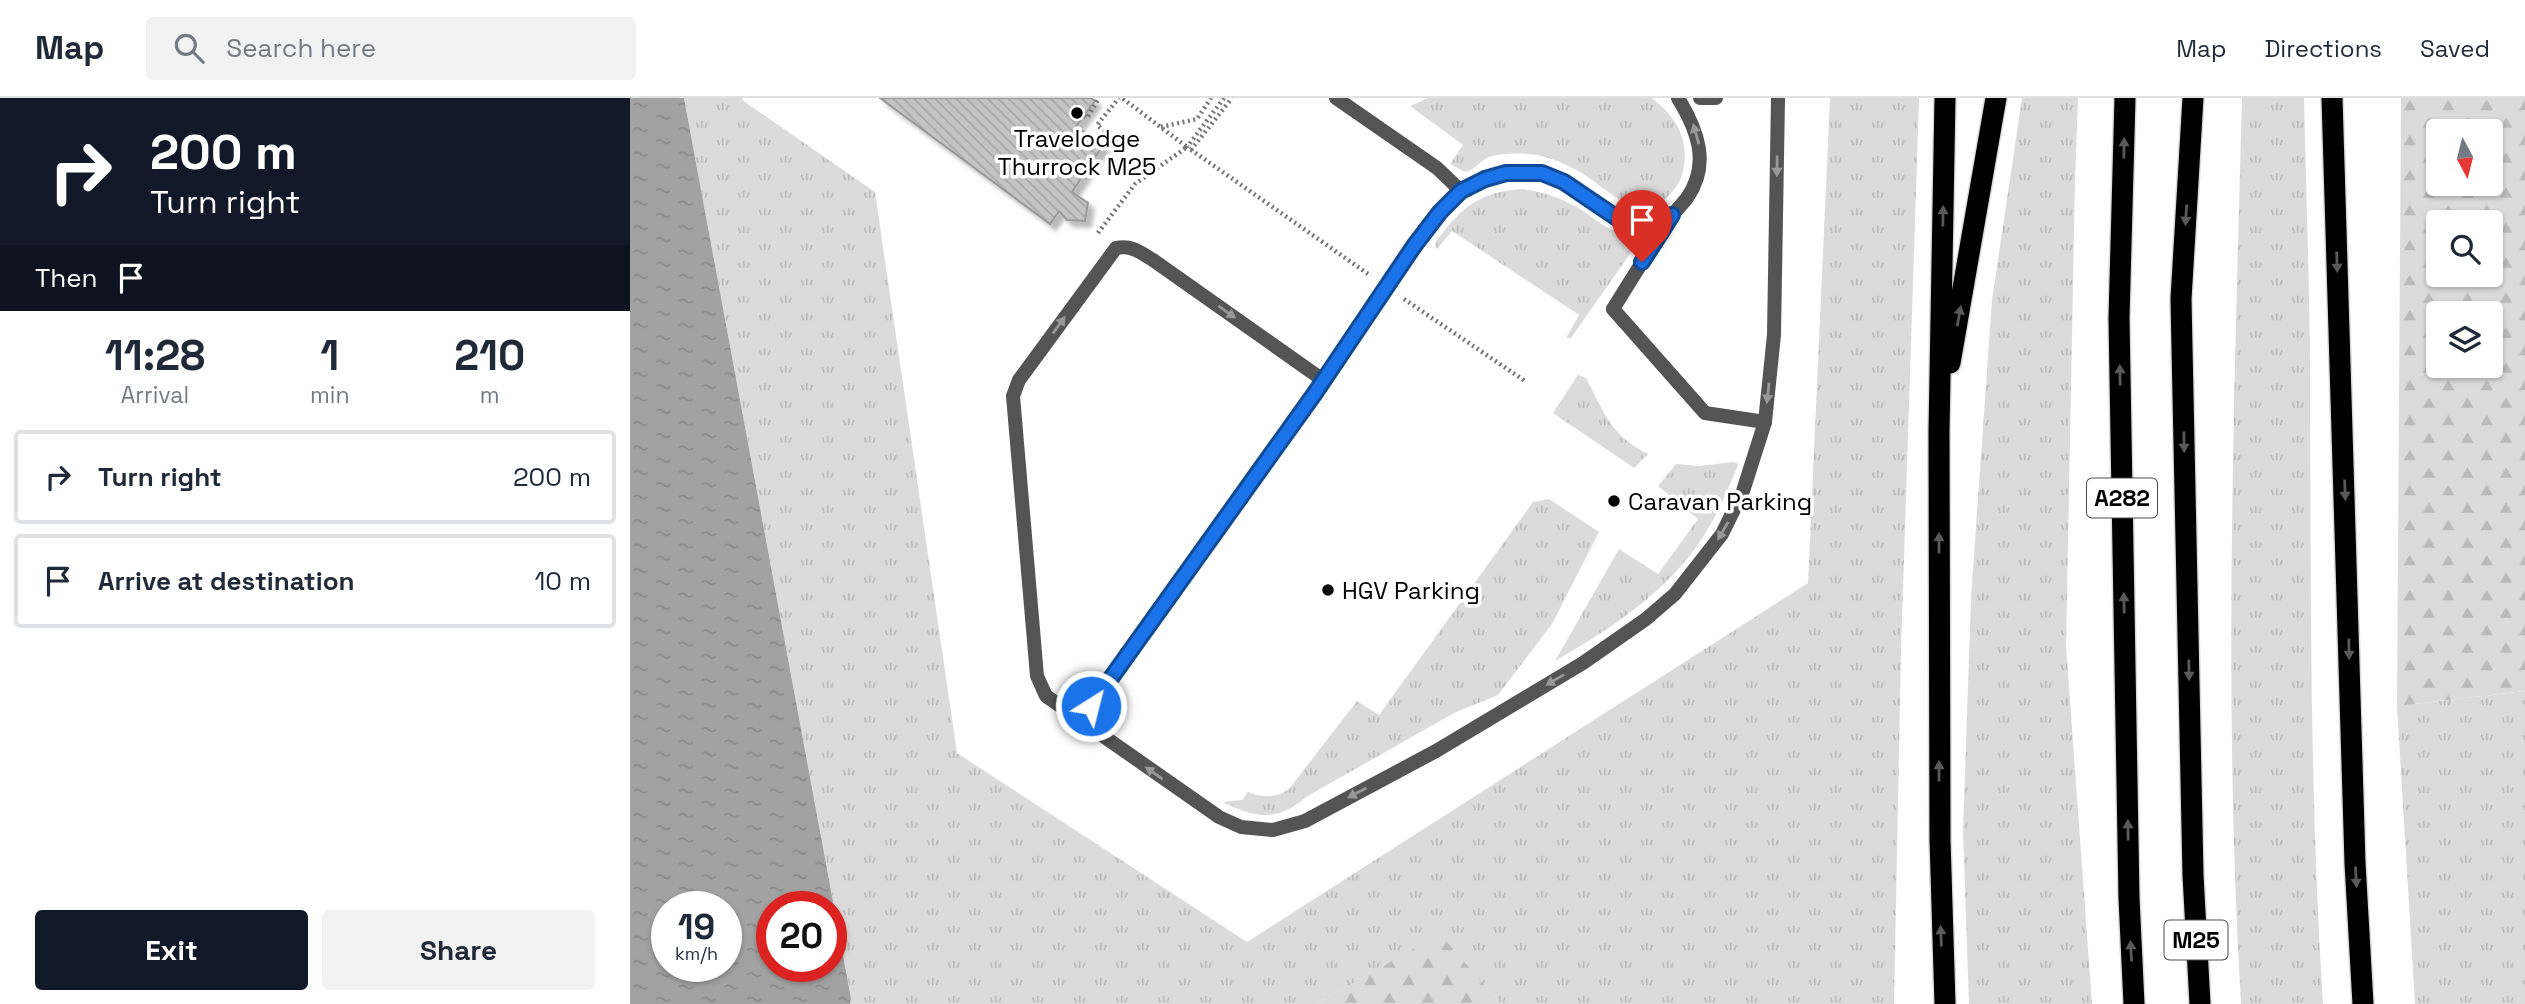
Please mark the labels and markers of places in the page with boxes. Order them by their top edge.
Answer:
marker: Travelodge Thurrock M25 [1069,105,1085,121]
place label: Travelodge Thurrock M25 [998,123,1156,182]
pin [1612,190,1672,262]
place label: Caravan Parking [1628,486,1812,517]
marker: Caravan Parking [1606,493,1622,509]
place label: HGV Parking [1342,575,1480,606]
marker: HGV Parking [1320,582,1336,598]

